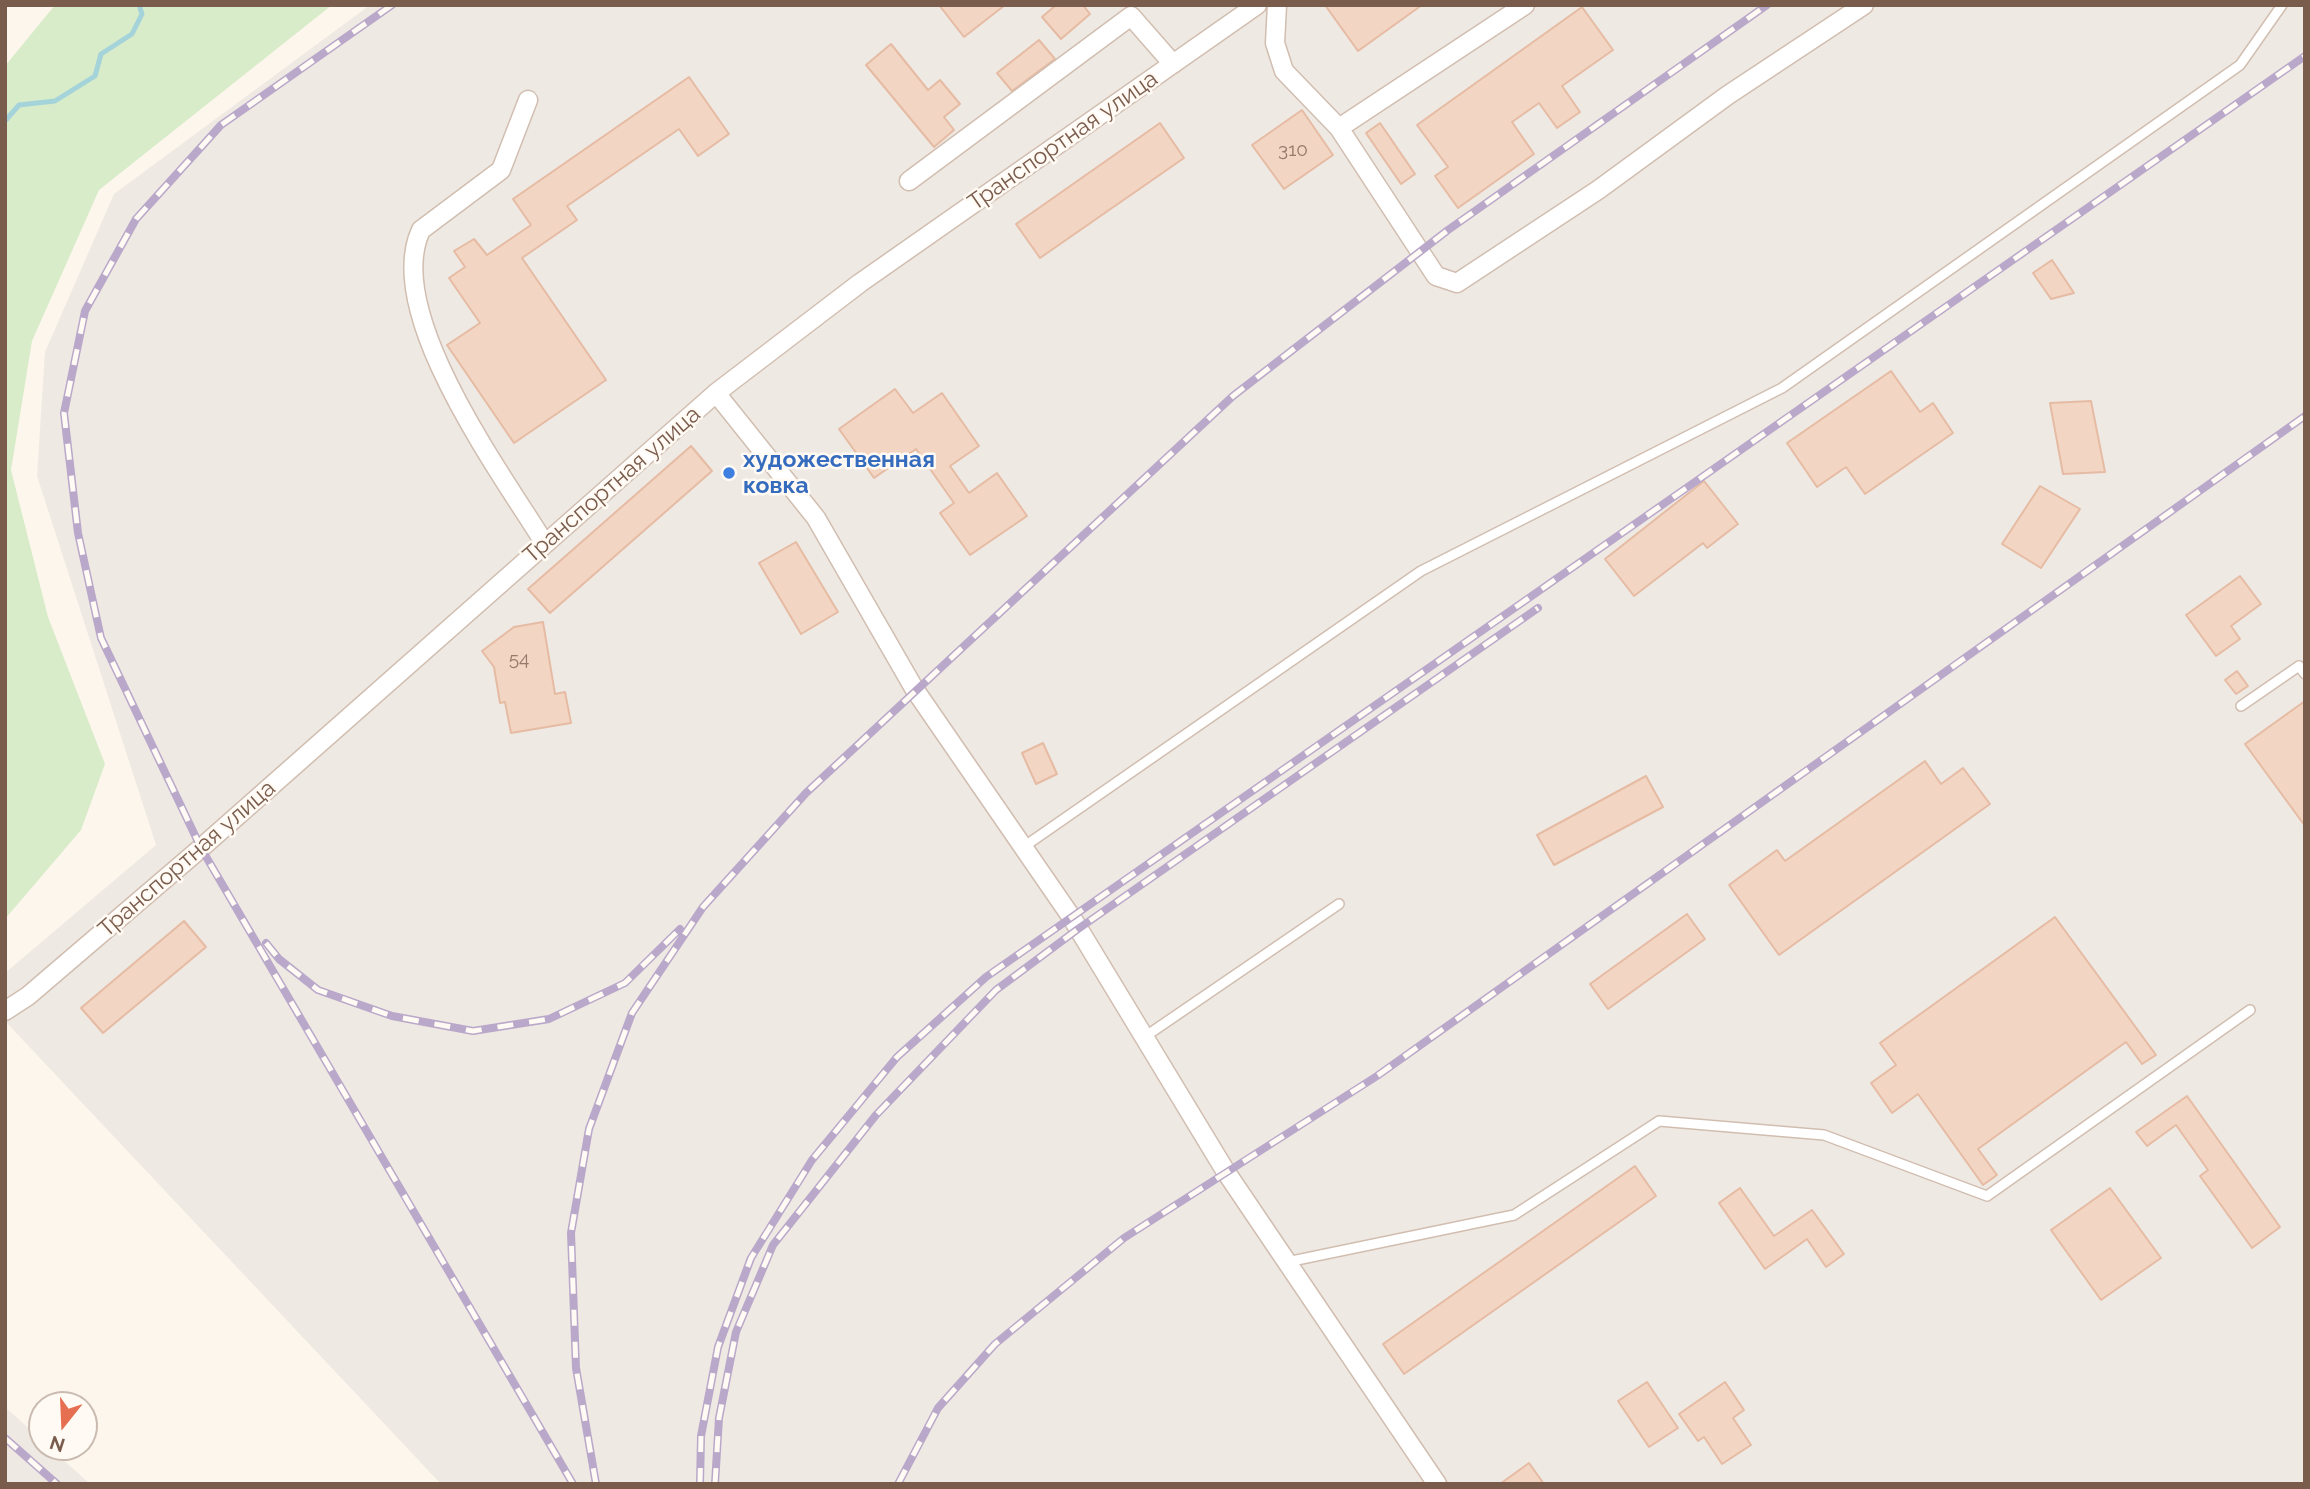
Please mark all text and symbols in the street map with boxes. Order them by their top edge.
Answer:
street label: Транспортная улица [963,65,1163,217]
house number: 310 [1278,139,1308,161]
street label: Транспортная улица [518,401,706,569]
place label: художественная ковка [743,446,935,500]
marker: художественная ковка [721,465,737,481]
house number: 54 [509,648,529,670]
street label: Транспортная улица [93,775,281,943]
north arrow [28,1391,98,1461]
text: N [47,1431,67,1457]

